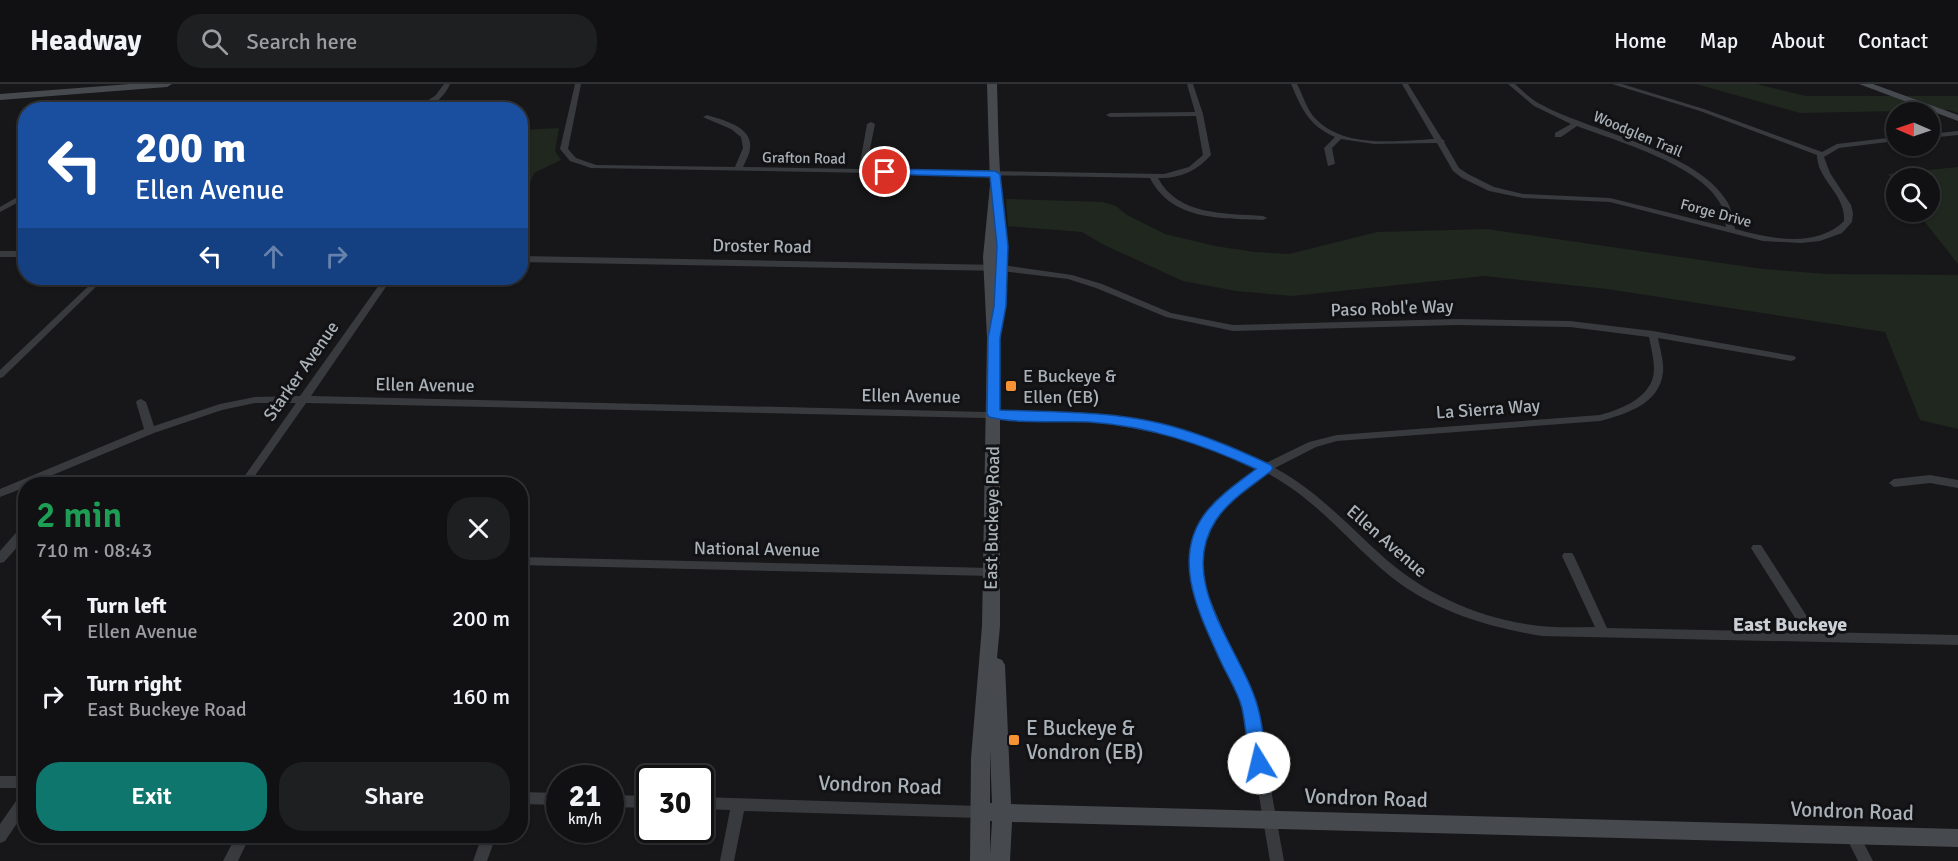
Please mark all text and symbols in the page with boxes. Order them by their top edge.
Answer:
search box [177,14,597,68]
text: Headway [30,24,141,58]
icon: search [198,25,231,58]
text: Search here [246,28,357,55]
text: Home [1614,28,1667,54]
text: Map [1700,28,1738,54]
text: About [1771,28,1825,54]
text: Contact [1858,28,1928,54]
north arrow [1886,102,1940,156]
map controls [1886,102,1940,222]
street label: Woodglen Trail [1591,107,1685,161]
text: 200 m [135,123,246,174]
icon: left [36,126,114,204]
pin [859,146,910,197]
street label: Grafton Road [762,148,846,168]
icon: arrive [868,155,901,188]
button: search [1886,168,1940,222]
text: Ellen Avenue [135,174,284,207]
street label: Forge Drive [1678,195,1754,231]
street label: Droster Road [712,234,812,258]
icon: left [194,240,227,273]
icon: ahead [257,240,290,273]
icon: right [320,240,353,273]
street label: Paso Robl'e Way [1330,295,1454,321]
street label: Starker Avenue [259,317,343,425]
place label: E Buckeye & Ellen (EB) [1023,365,1116,408]
street label: Ellen Avenue [375,373,475,397]
marker: E Buckeye & Ellen (EB) [1004,379,1018,393]
street label: Ellen Avenue [861,384,961,408]
street label: La Sierra Way [1435,394,1541,424]
street label: East Buckeye Road [980,446,1004,590]
text: 2 min [36,493,122,538]
button: close [447,497,510,560]
street label: Ellen Avenue [1342,500,1432,582]
street label: National Avenue [694,537,820,561]
text: 710 m · 08:43 [36,538,152,563]
text: Turn left [87,592,167,619]
icon: left [36,602,69,635]
text: 200 m [452,605,510,632]
district label: East Buckeye [1733,612,1847,637]
text: Ellen Avenue [87,619,198,644]
text: Turn right [87,670,182,697]
icon: right [36,680,69,713]
text: 160 m [452,683,510,710]
text: East Buckeye Road [87,697,247,722]
place label: E Buckeye & Vondron (EB) [1026,715,1143,765]
position arrow [1227,731,1291,795]
marker: E Buckeye & Vondron (EB) [1007,733,1021,747]
button: Exit [36,762,267,831]
button: Share [279,762,510,831]
speed limit sign: 30 [636,765,714,843]
street label: Vondron Road [818,770,942,800]
text: 21 [569,778,601,815]
street label: Vondron Road [1304,783,1428,813]
street label: Vondron Road [1790,796,1914,826]
text: km/h [568,810,602,828]

